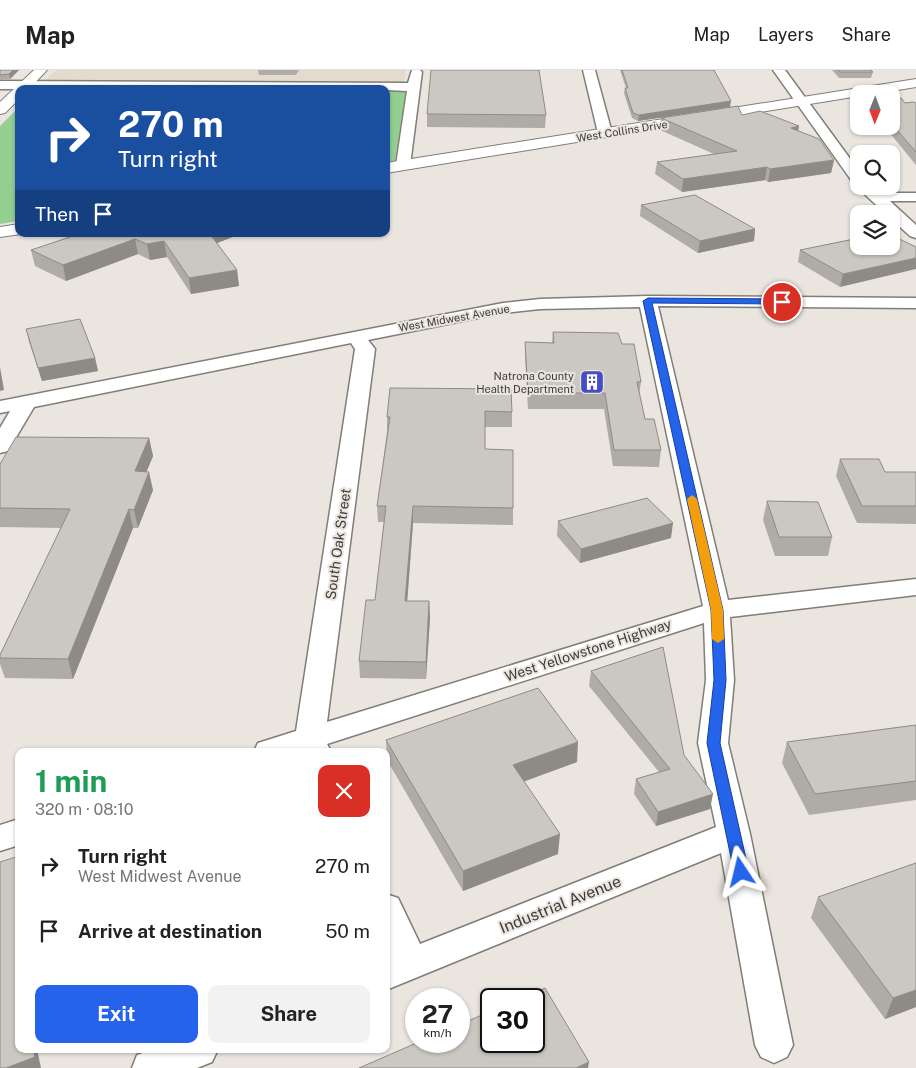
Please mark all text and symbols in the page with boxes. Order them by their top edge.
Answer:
text: Map [25,21,75,49]
text: Map [694,24,730,45]
text: Layers [758,24,814,45]
text: Share [842,24,891,45]
north arrow [850,85,900,135]
map controls [850,85,900,255]
text: 270 m [118,104,224,145]
icon: right [35,105,100,170]
street label: West Collins Drive [575,118,669,144]
button: search [850,145,900,195]
text: Turn right [118,146,218,172]
icon: arrive [89,200,117,228]
text: Then [35,203,79,225]
button: layers [850,205,900,255]
pin [761,281,803,323]
icon: arrive [768,288,796,316]
street label: West Midwest Avenue [398,302,510,334]
building icon: Natrona County Health Department [579,369,605,395]
place label: Natrona County Health Department [476,370,574,395]
street label: South Oak Street [322,487,354,601]
street label: West Yellowstone Highway [503,615,674,685]
text: 1 min [35,763,107,799]
button: close [318,765,370,817]
text: 320 m · 08:10 [35,800,133,819]
text: Turn right [78,845,167,867]
position arrow [714,845,766,897]
icon: right [35,852,63,880]
text: 270 m [315,855,370,877]
text: West Midwest Avenue [78,867,242,886]
street label: Industrial Avenue [497,871,624,938]
icon: arrive [35,917,63,945]
text: Arrive at destination [78,920,262,942]
text: 50 m [325,920,370,942]
button: Exit [35,985,198,1043]
button: Share [208,985,370,1043]
speed limit sign: 30 [480,988,545,1053]
text: 27 [422,999,453,1029]
text: km/h [423,1026,452,1040]

